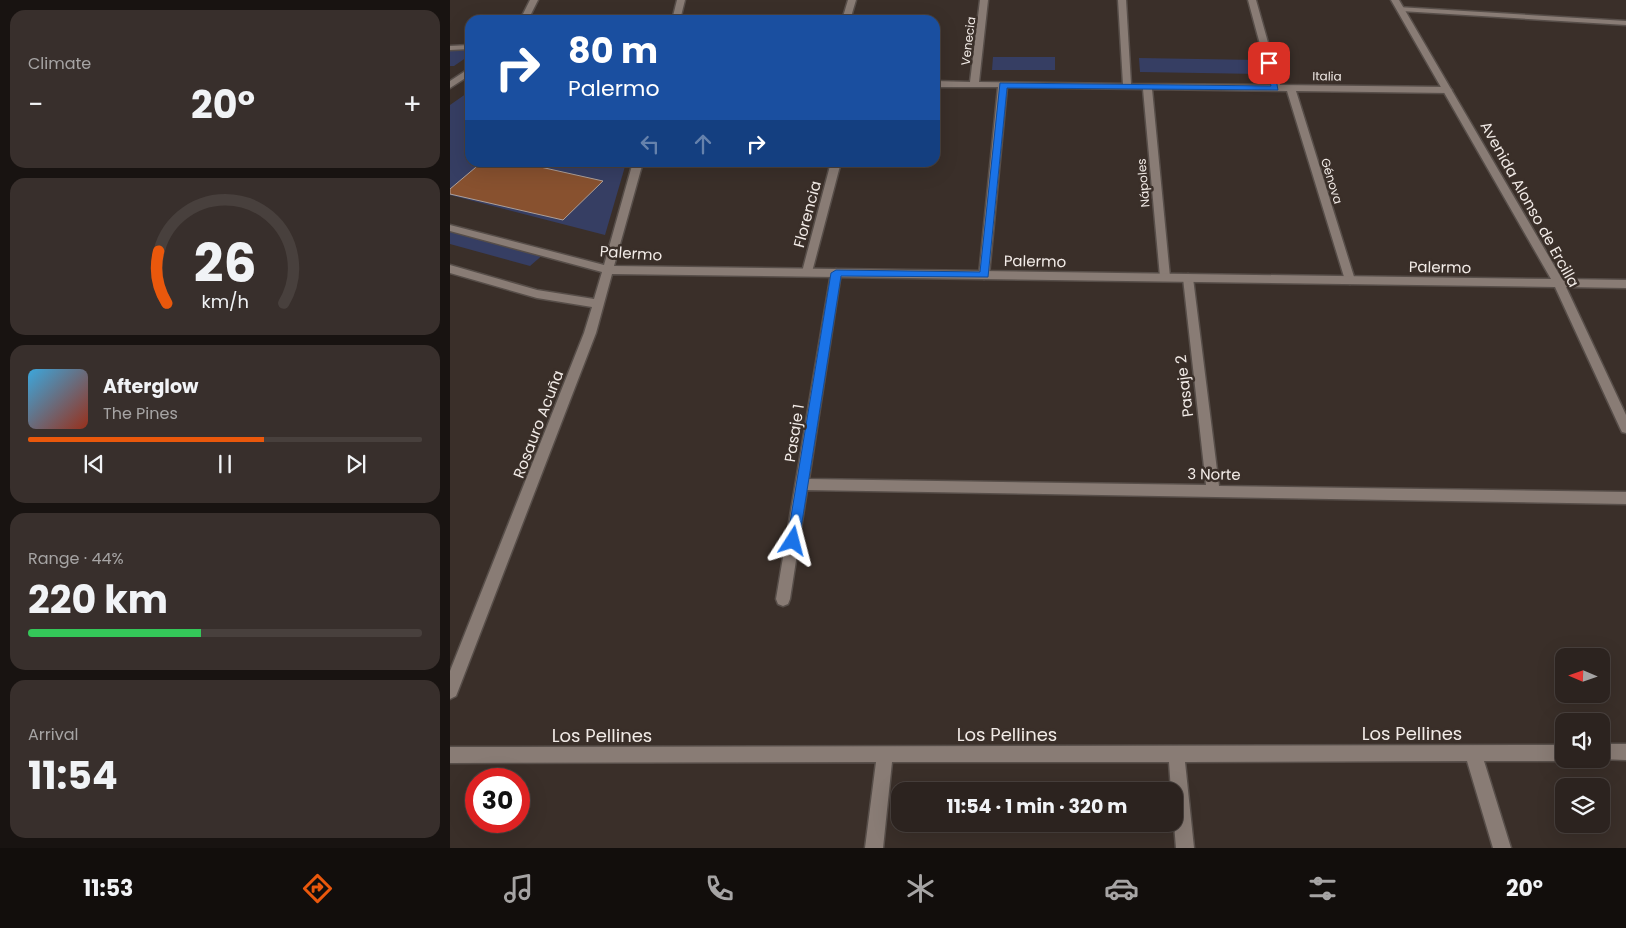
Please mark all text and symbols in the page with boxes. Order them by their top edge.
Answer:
street label: Venecia [957,16,979,66]
text: 80 m [568,26,658,75]
icon: right [485,35,550,100]
pin [1248,42,1290,84]
icon: arrive [1255,49,1283,77]
text: Climate [28,52,91,75]
street label: Italia [1312,67,1342,85]
text: Palermo [568,73,660,104]
text: 20° [191,78,255,131]
text: − [28,85,43,124]
text: + [403,85,422,124]
street label: Avenida Alonso de Ercilla [1476,117,1584,291]
icon: left [636,130,664,158]
icon: ahead [689,130,717,158]
icon: right [742,130,770,158]
street label: Génova [1317,156,1347,206]
street label: Nápoles [1132,158,1154,208]
street label: Florencia [788,178,826,250]
text: 26 [194,227,256,300]
street label: Palermo [599,240,663,266]
street label: Palermo [1004,250,1066,272]
street label: Palermo [1409,256,1471,278]
text: km/h [201,289,249,314]
street label: Pasaje 2 [1170,354,1198,418]
street label: Rosauro Acuña [508,367,568,481]
text: Afterglow [103,373,198,400]
text: The Pines [103,402,178,425]
street label: Pasaje 1 [779,402,809,464]
icon: previous [80,450,108,478]
icon: pause [211,450,239,478]
icon: next [342,450,370,478]
street label: 3 Norte [1187,463,1241,485]
position arrow [766,514,818,566]
text: Range · 44% [28,547,124,570]
text: 220 km [28,573,168,626]
north arrow [1555,648,1610,702]
map controls [1555,648,1610,833]
button: sound [1555,713,1610,768]
street label: Los Pellines [1362,721,1462,746]
street label: Los Pellines [957,722,1057,747]
text: Arrival [28,723,78,746]
street label: Los Pellines [552,723,652,748]
text: 11:54 [28,749,118,802]
speed limit sign: 30 [465,768,530,833]
button: layers [1555,778,1610,833]
text: 11:54 · 1 min · 320 m [947,793,1127,820]
icon: directions [300,871,335,906]
icon: music [501,871,536,906]
icon: phone [702,871,737,906]
icon: climate [903,871,938,906]
icon: car [1104,871,1139,906]
icon: filters [1305,871,1340,906]
text: 11:53 [83,873,133,904]
text: 20° [1506,873,1543,904]

